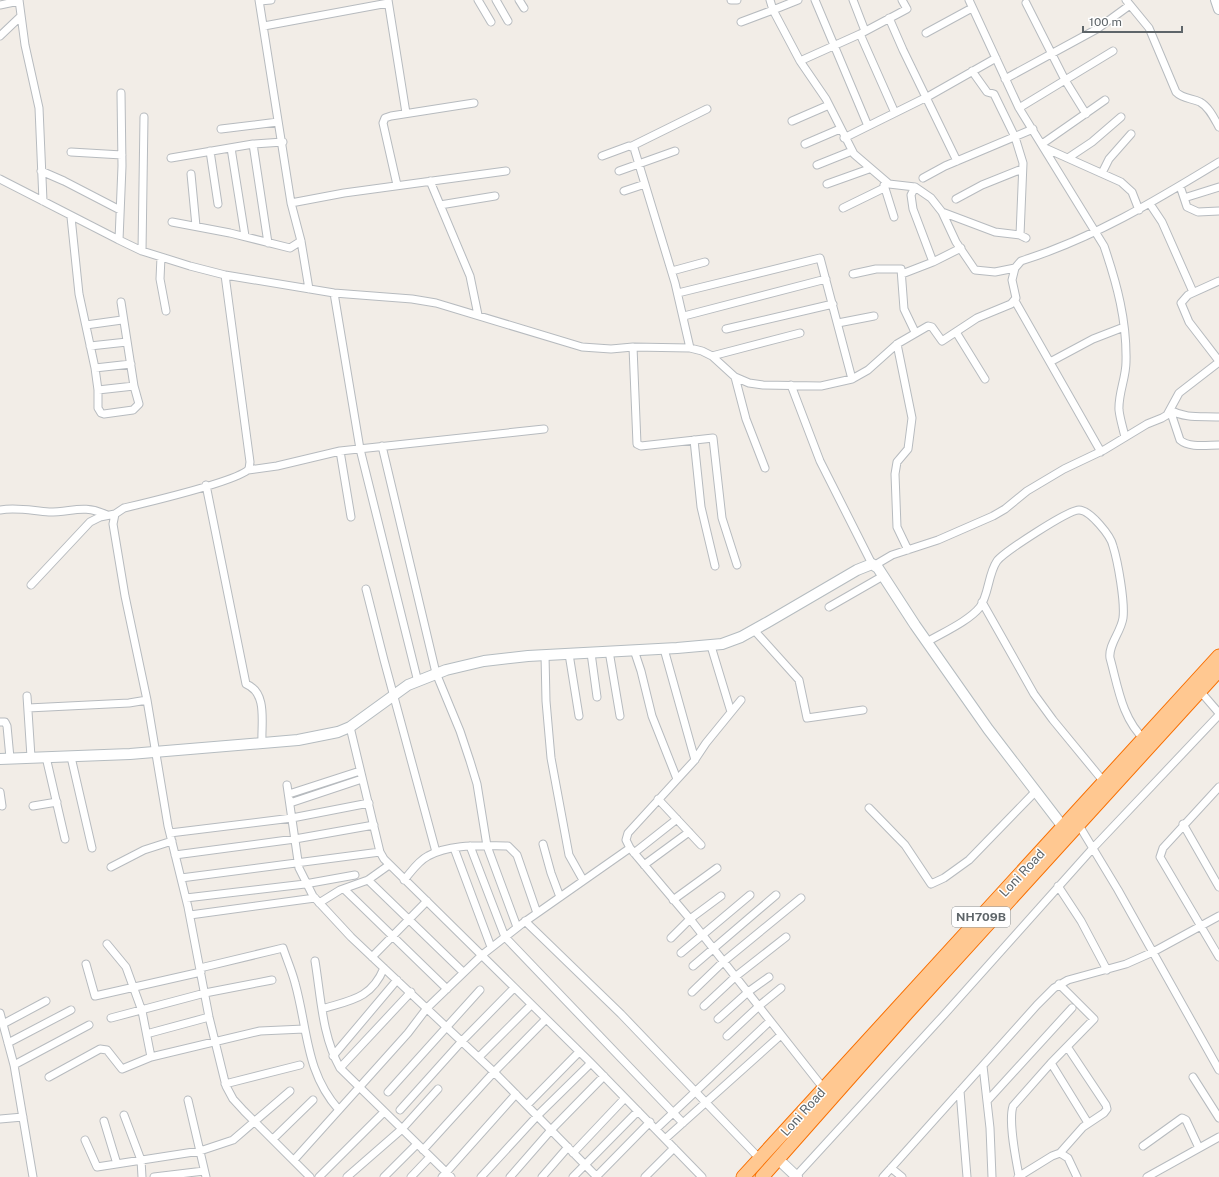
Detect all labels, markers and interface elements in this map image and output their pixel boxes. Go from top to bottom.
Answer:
scale bar [1083,8,1182,34]
text: 100 m [1089,15,1122,29]
street label: Loni Road [996,846,1048,900]
road number: NH709B [952,907,1010,927]
street label: Loni Road [778,1085,828,1139]

